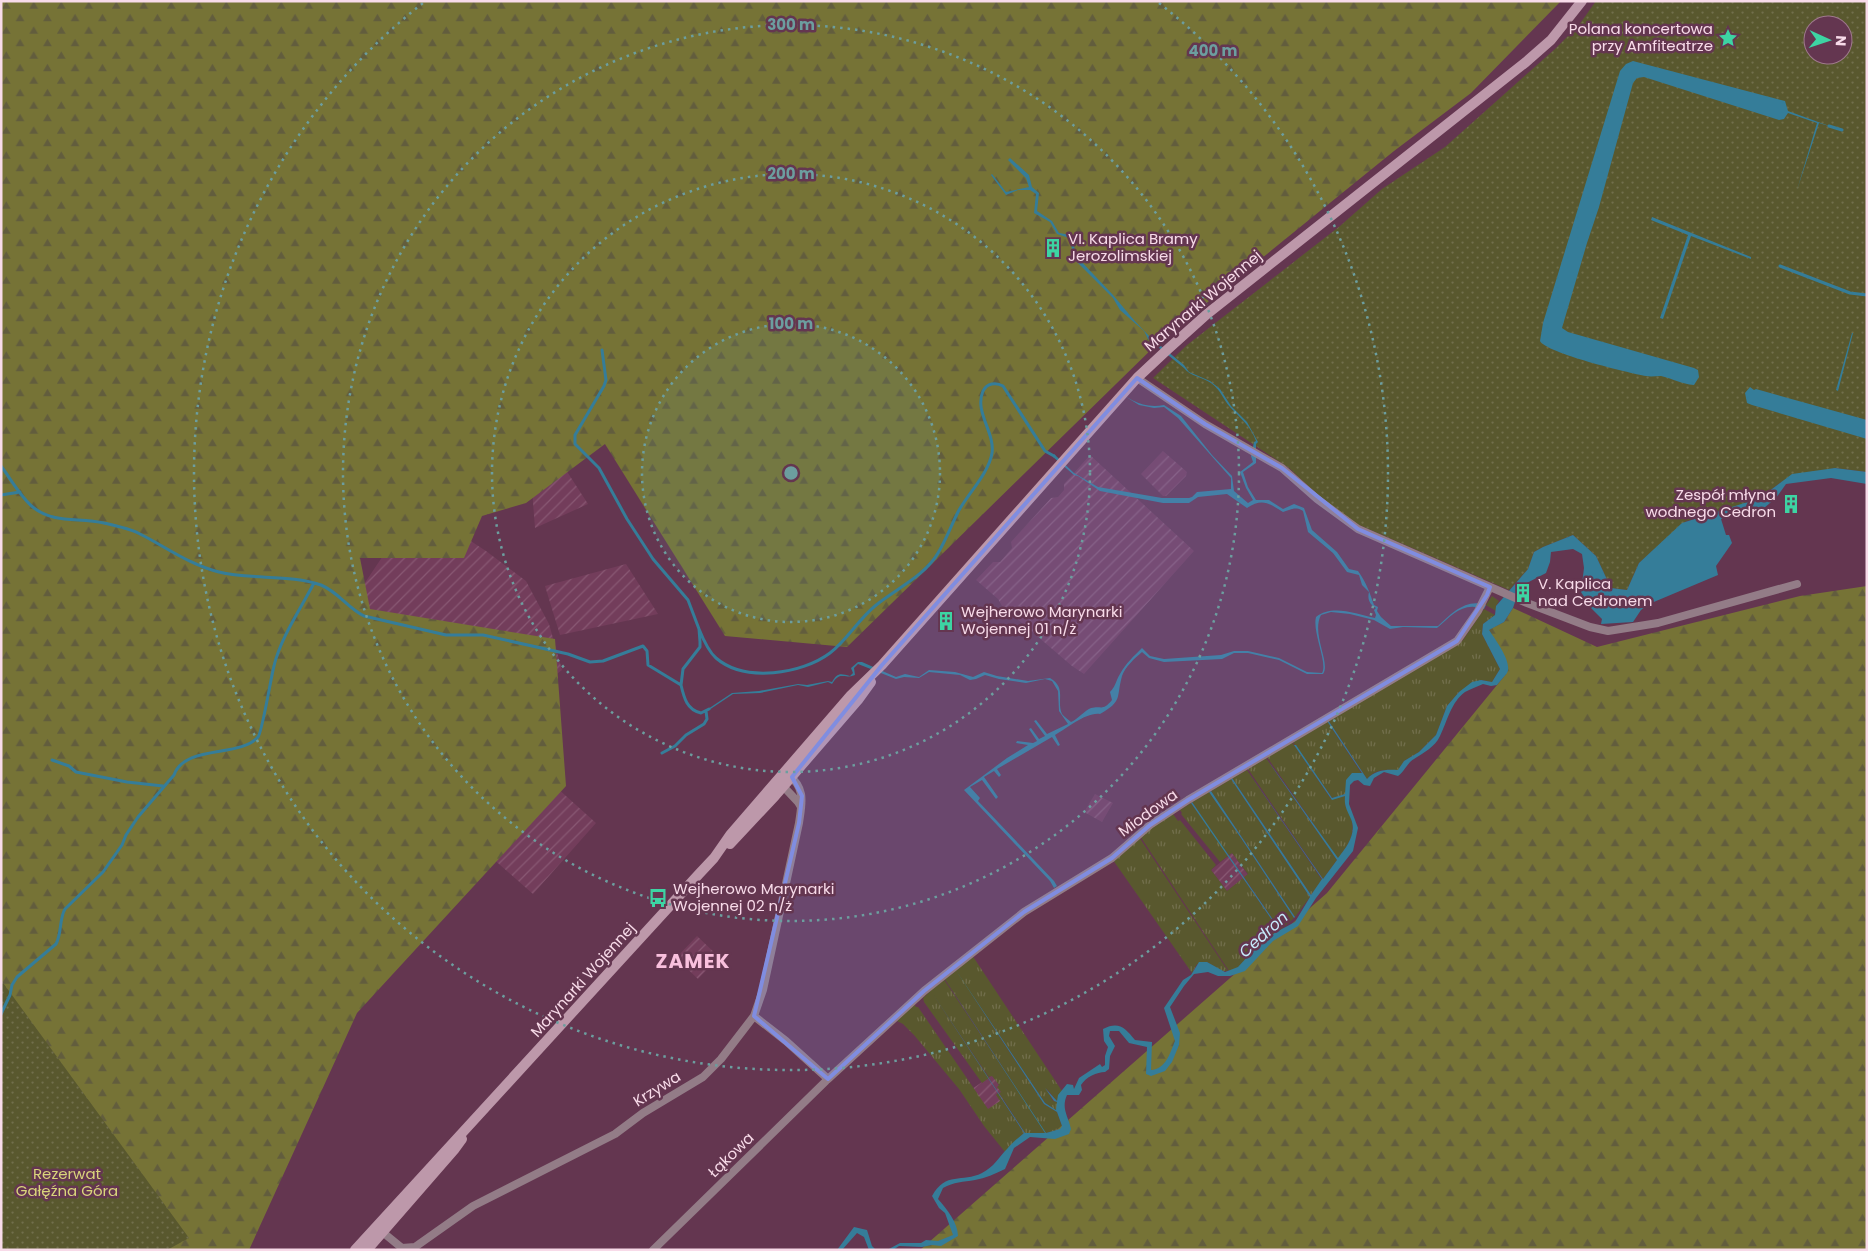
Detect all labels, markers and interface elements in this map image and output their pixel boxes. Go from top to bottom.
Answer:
text: 300 m [767,14,815,35]
north arrow [1803,15,1853,65]
place label: Polana koncertowa przy Amfiteatrze [1569,18,1713,56]
place icon: Polana koncertowa przy Amfiteatrze [1717,27,1739,49]
text: N [1831,35,1851,46]
text: 400 m [1189,40,1238,61]
text: 200 m [767,163,815,184]
place label: VI. Kaplica Bramy Jerozolimskiej [1068,228,1198,266]
building icon: VI. Kaplica Bramy Jerozolimskiej [1042,237,1064,259]
street label: Marynarki Wojennej [1139,245,1266,356]
text: 100 m [769,313,813,334]
centre of rings [782,464,800,482]
place label: Zespół młyna wodnego Cedron [1645,484,1776,522]
building icon: Zespół młyna wodnego Cedron [1780,493,1802,515]
place label: V. Kaplica nad Cedronem [1538,573,1652,611]
building icon: V. Kaplica nad Cedronem [1512,582,1534,604]
place label: Wejherowo Marynarki Wojennej 01 n/ż [961,601,1123,639]
building icon: Wejherowo Marynarki Wojennej 01 n/ż [935,610,957,632]
street label: Miodowa [1114,784,1182,841]
place label: Wejherowo Marynarki Wojennej 02 n/ż [673,878,835,916]
bus stop icon: Wejherowo Marynarki Wojennej 02 n/ż [647,887,669,909]
water label: Cedron [1234,906,1293,963]
street label: Marynarki Wojennej [526,918,640,1041]
district label: ZAMEK [656,947,730,975]
street label: Krzywa [629,1066,684,1111]
street label: Łąkowa [703,1127,758,1182]
park label: Rezerwat Gałęźna Góra [16,1163,118,1201]

